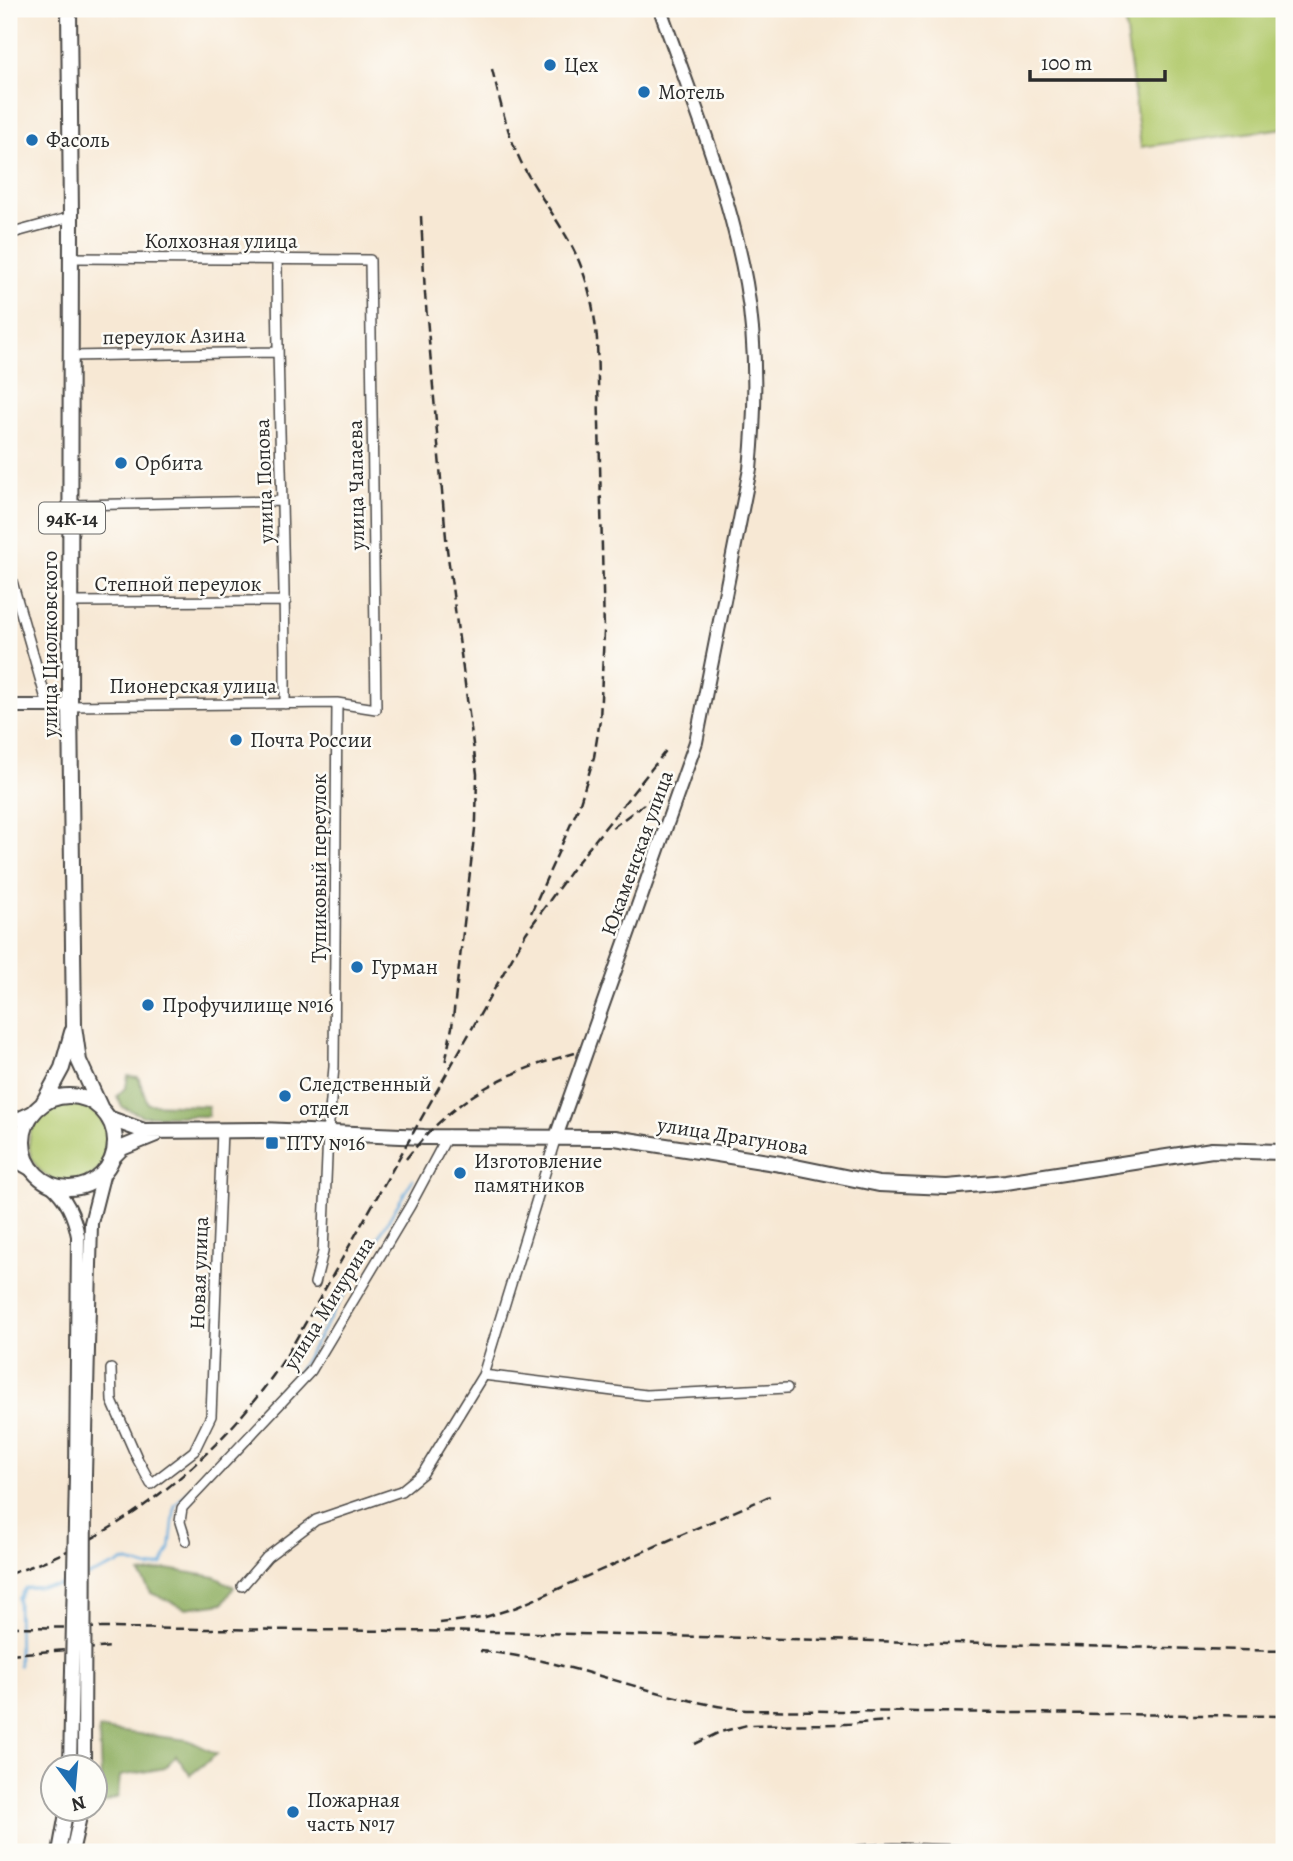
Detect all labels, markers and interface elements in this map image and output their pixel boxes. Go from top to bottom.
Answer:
scale bar [1030,38,1165,82]
text: 100 m [1041,49,1092,77]
place label: Цех [564,51,599,79]
marker: Цех [542,57,558,73]
place label: Мотель [658,78,725,106]
marker: Мотель [636,84,652,100]
place label: Фасоль [46,126,109,154]
marker: Фасоль [24,132,40,148]
street label: Колхозная улица [144,227,298,255]
street label: переулок Азина [102,321,246,351]
street label: улица Попова [248,418,280,545]
street label: улица Чапаева [341,419,371,551]
place label: Орбита [135,449,203,477]
marker: Орбита [113,455,129,471]
road number: 94К-14 [39,503,105,534]
street label: улица Циолковского [36,551,64,738]
street label: Степной переулок [95,570,262,598]
street label: Пионерская улица [109,672,277,700]
place label: Почта России [250,726,372,754]
marker: Почта России [228,732,244,748]
street label: Юкаменская улица [594,766,680,940]
street label: Тупиковый переулок [305,773,333,963]
place label: Гурман [371,953,438,981]
marker: Гурман [349,959,365,975]
place label: Профучилище №16 [162,991,334,1019]
marker: Профучилище №16 [140,997,156,1013]
place label: Следственный отдел [299,1070,431,1122]
marker: Следственный отдел [277,1088,293,1104]
street label: улица Драгунова [654,1110,811,1162]
place label: ПТУ №16 [286,1129,365,1157]
marker: ПТУ №16 [264,1135,280,1151]
place label: Изготовление памятников [474,1147,602,1199]
marker: Изготовление памятников [452,1165,468,1181]
street label: Новая улица [183,1215,215,1330]
street label: улица Мичурина [276,1231,381,1376]
north arrow [38,1752,108,1822]
place label: Пожарная часть №17 [307,1786,400,1838]
text: N [68,1789,89,1818]
marker: Пожарная часть №17 [285,1804,301,1820]

